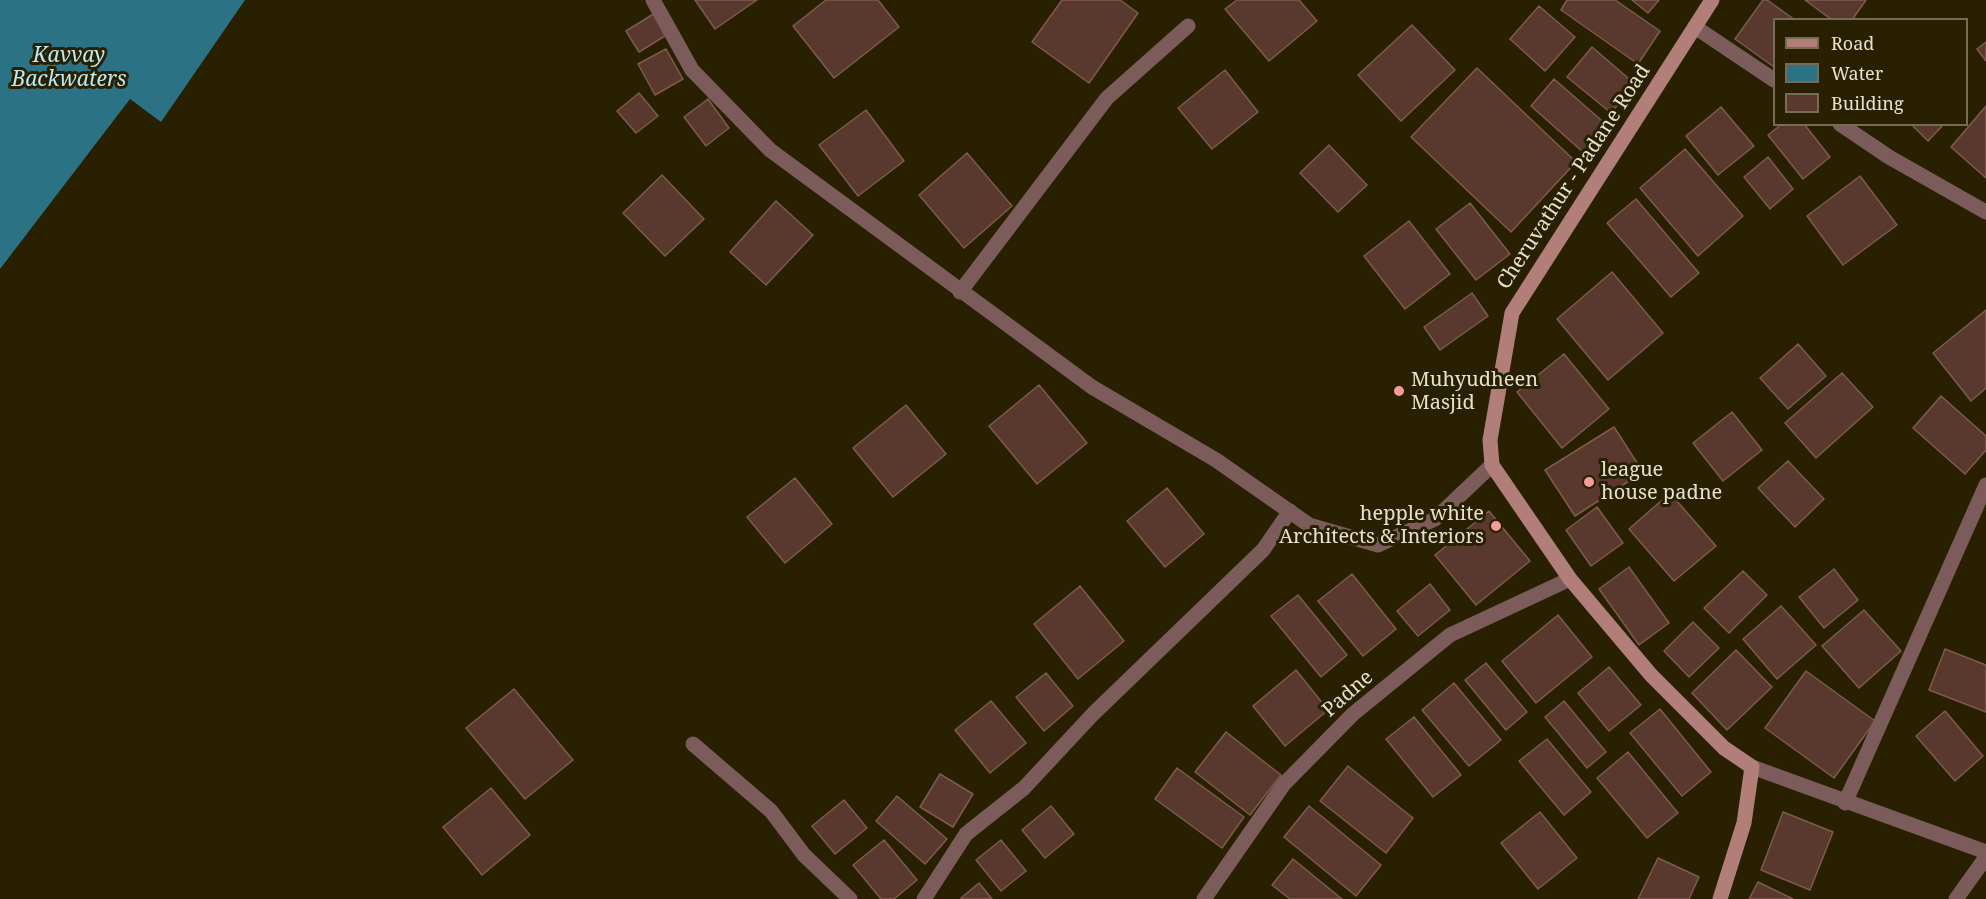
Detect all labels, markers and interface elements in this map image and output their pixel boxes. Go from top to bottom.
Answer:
legend [1773,18,1968,126]
text: Road [1831,31,1874,55]
water label: Kavvay Backwaters [11,43,127,93]
street label: Cheruvathur - Padane Road [1492,60,1656,294]
text: Water [1831,61,1883,85]
text: Building [1831,91,1904,115]
place label: Muhyudheen Masjid [1411,368,1538,415]
marker: Muhyudheen Masjid [1392,384,1406,398]
place label: league house padne [1601,458,1722,505]
marker: league house padne [1582,475,1596,489]
place label: hepple white Architects & Interiors [1279,502,1484,549]
marker: hepple white Architects & Interiors [1489,519,1503,533]
street label: Padne [1318,666,1378,722]

